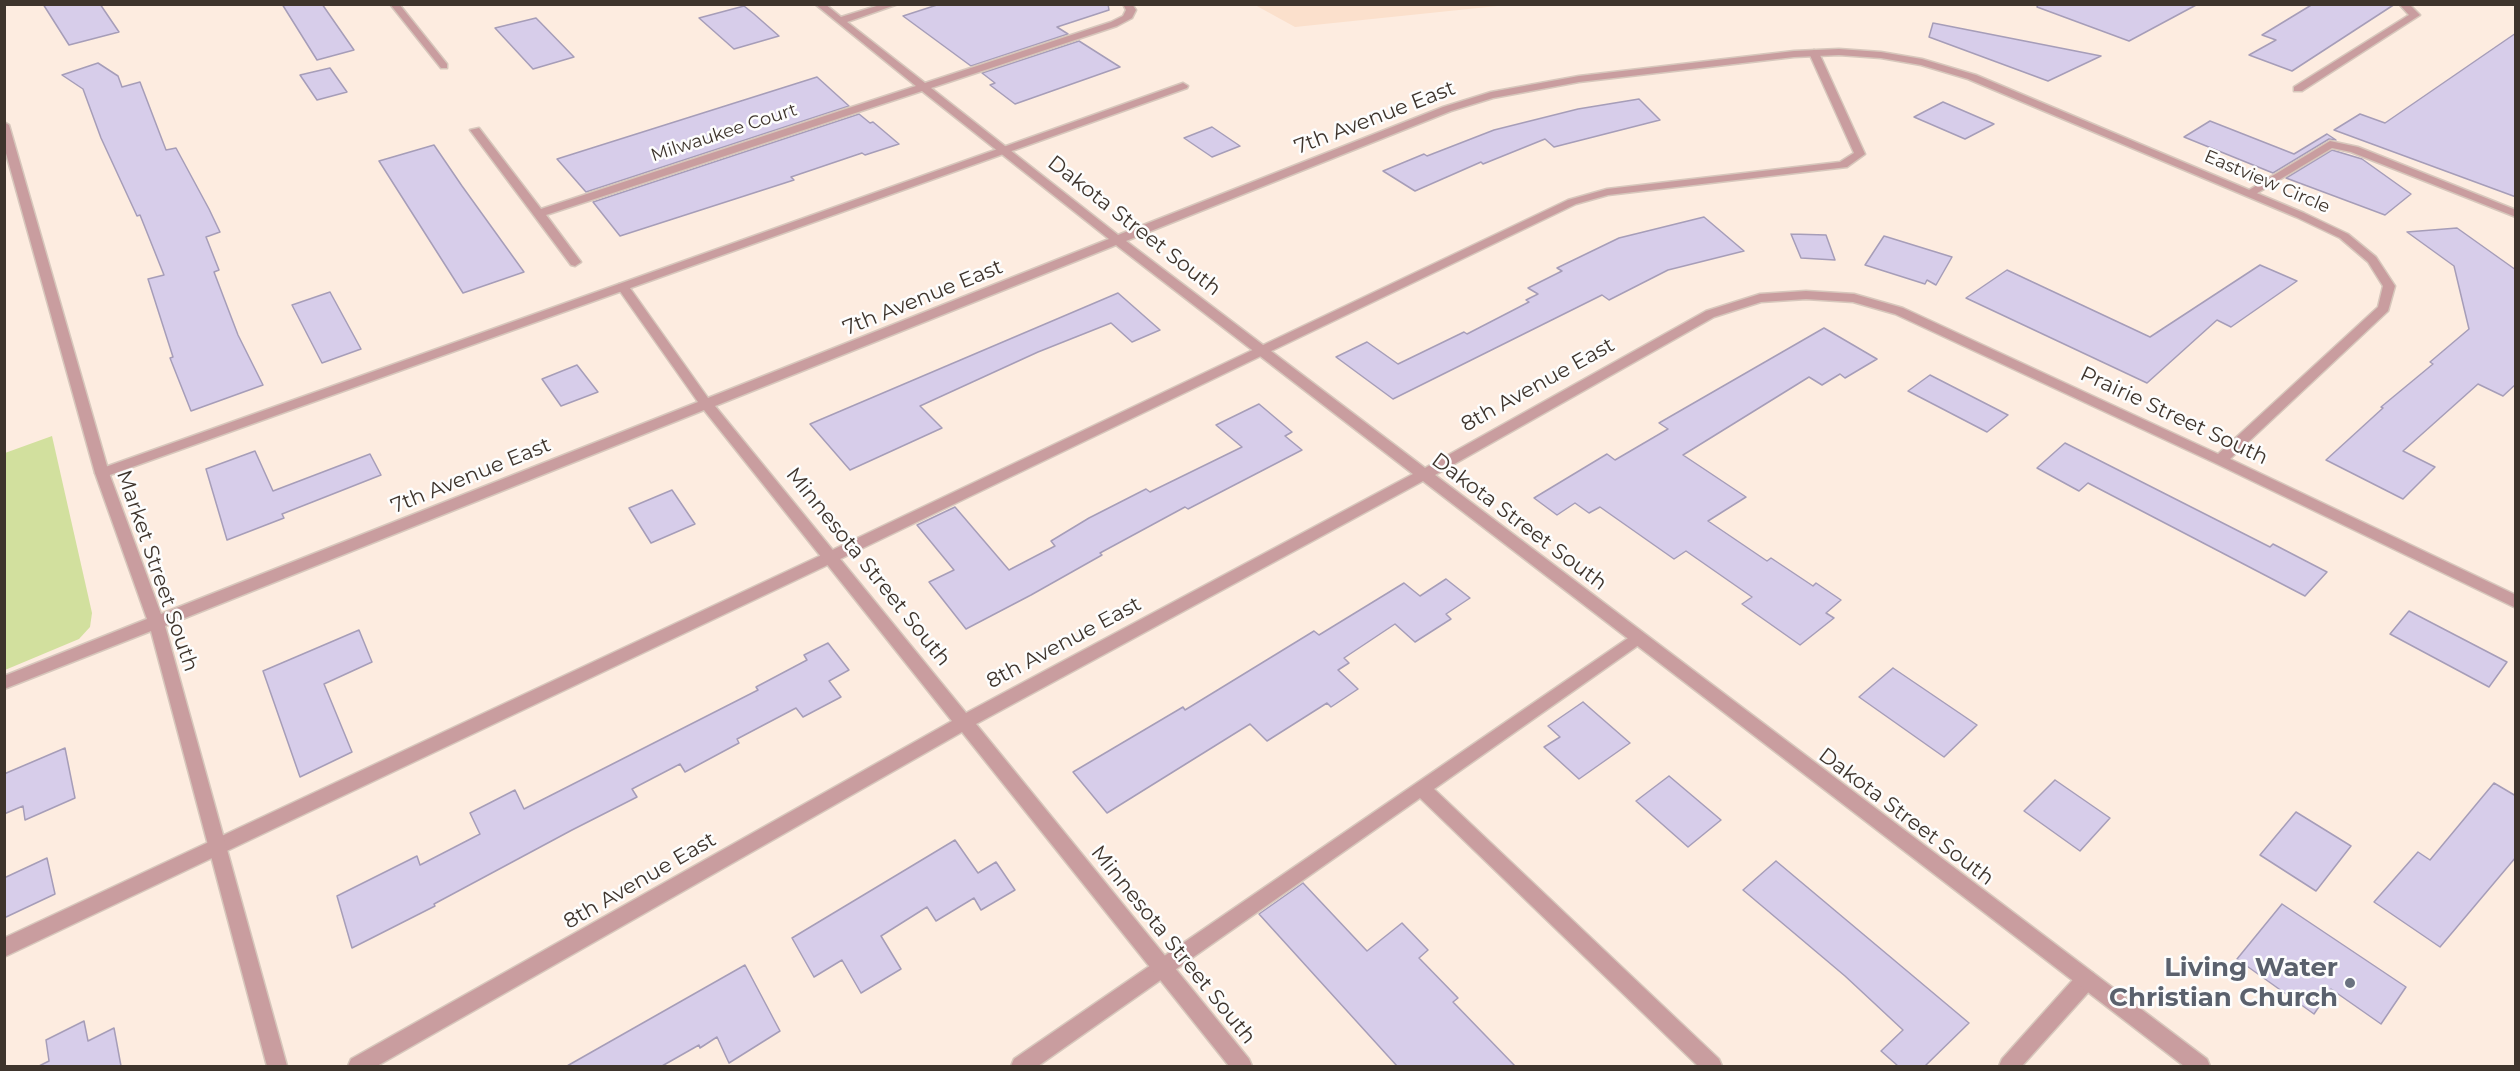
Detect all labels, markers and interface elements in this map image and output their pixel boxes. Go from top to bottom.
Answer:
street label: 7th Avenue East [1291,76,1459,160]
street label: Milwaukee Court [648,99,800,167]
street label: Eastview Circle [2201,146,2333,218]
street label: Dakota Street South [1042,151,1226,301]
street label: 7th Avenue East [839,254,1007,342]
street label: 8th Avenue East [1457,332,1619,438]
street label: Prairie Street South [2076,361,2272,471]
street label: 7th Avenue East [387,432,555,520]
street label: Dakota Street South [1426,448,1612,596]
street label: Minnesota Street South [780,463,956,671]
street label: Market Street South [111,467,203,675]
street label: 8th Avenue East [982,592,1146,694]
street label: Dakota Street South [1813,743,1999,891]
street label: 8th Avenue East [559,827,721,935]
street label: Minnesota Street South [1085,841,1261,1049]
place label: Living Water Christian Church [2109,952,2338,1014]
marker: Living Water Christian Church [2343,976,2357,990]

